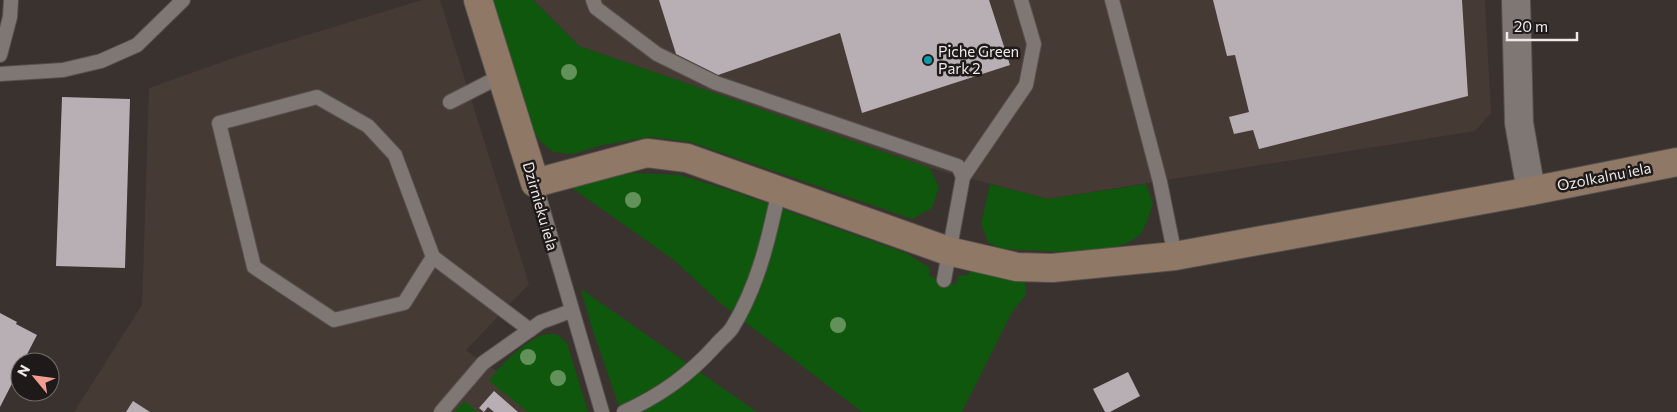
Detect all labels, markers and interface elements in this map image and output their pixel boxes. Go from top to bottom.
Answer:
scale bar [1507,10,1577,42]
text: 20 m [1514,17,1548,35]
place label: Piche Green Park 2 [938,42,1019,77]
marker: Piche Green Park 2 [922,54,934,66]
street label: Ozolkalnu iela [1555,158,1653,194]
street label: Dzirnieku iela [520,160,562,252]
north arrow [10,352,60,402]
text: N [13,362,33,379]

